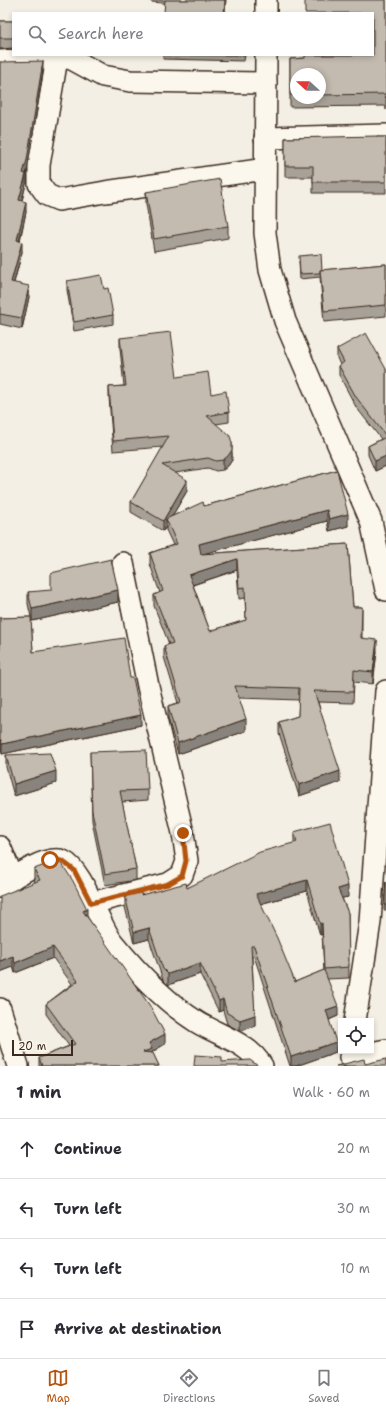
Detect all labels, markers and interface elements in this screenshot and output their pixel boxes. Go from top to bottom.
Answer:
search box [12,12,374,56]
icon: search [26,23,48,45]
text: Search here [58,24,144,44]
north arrow [290,68,326,104]
route end [174,824,192,842]
route start [41,851,59,869]
map controls [338,1018,374,1054]
button: locate [338,1018,374,1054]
scale bar [12,1038,73,1057]
text: 20 m [18,1039,46,1054]
text: 1 min [16,1081,61,1103]
text: Walk · 60 m [293,1084,370,1101]
icon: ahead [16,1138,38,1160]
text: Continue [54,1139,122,1159]
text: 20 m [337,1140,370,1157]
icon: left [16,1198,38,1220]
text: Turn left [54,1199,122,1219]
text: 30 m [336,1200,370,1217]
icon: left [16,1258,38,1280]
text: Turn left [54,1259,122,1279]
text: 10 m [340,1260,370,1277]
icon: arrive [16,1318,38,1340]
text: Arrive at destination [54,1319,222,1339]
tab: Map [46,1367,70,1406]
tab: Directions [163,1367,215,1406]
tab: Saved [308,1367,340,1406]

